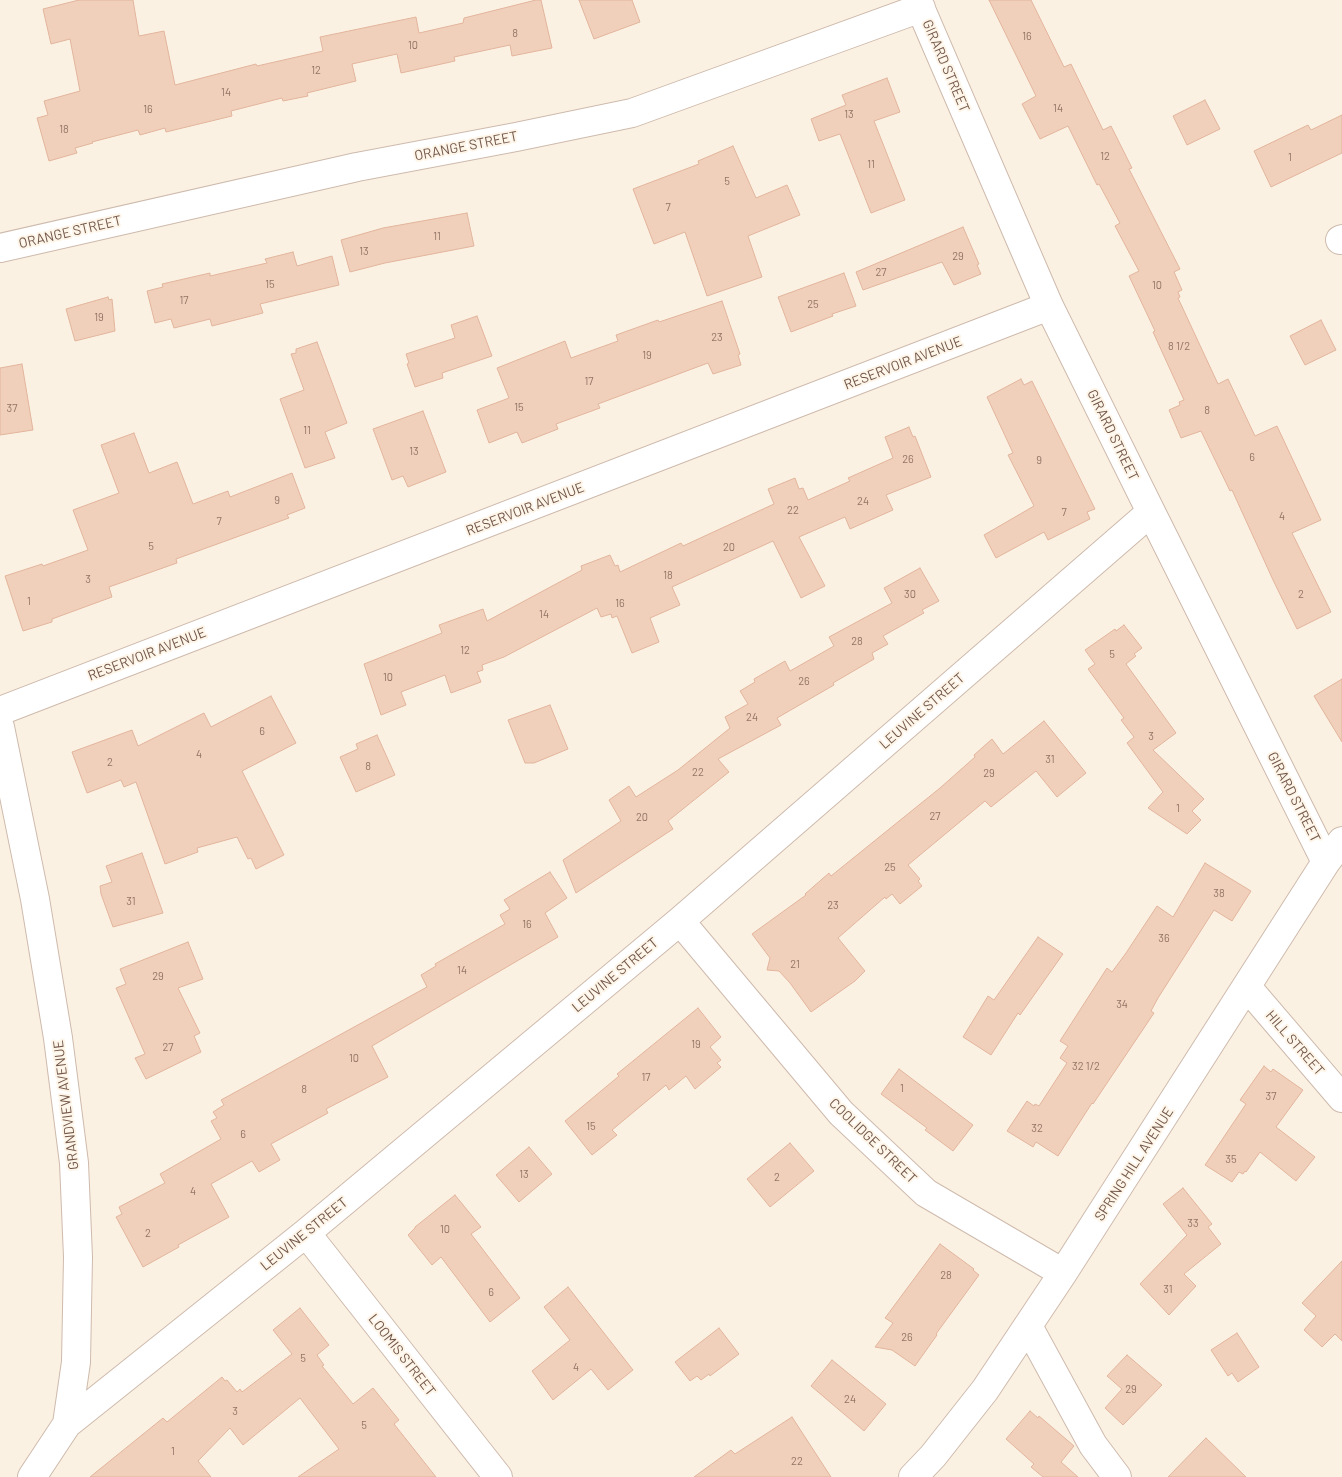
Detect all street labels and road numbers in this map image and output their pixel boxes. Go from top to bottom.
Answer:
street label: GIRARD STREET [919,17,973,115]
street label: ORANGE STREET [413,128,519,164]
street label: ORANGE STREET [17,212,123,252]
street label: RESERVOIR AVENUE [842,333,964,393]
street label: GIRARD STREET [1084,387,1142,483]
street label: RESERVOIR AVENUE [464,479,586,539]
street label: RESERVOIR AVENUE [86,624,208,684]
street label: LEUVINE STREET [876,669,968,753]
street label: GIRARD STREET [1264,749,1324,845]
street label: LEUVINE STREET [569,934,661,1016]
street label: HILL STREET [1262,1007,1328,1079]
street label: GRANDVIEW AVENUE [50,1039,82,1171]
street label: COOLIDGE STREET [826,1095,920,1187]
street label: SPRING HILL AVENUE [1091,1104,1177,1224]
street label: LEUVINE STREET [257,1194,351,1274]
street label: LOOMIS STREET [365,1311,439,1399]

